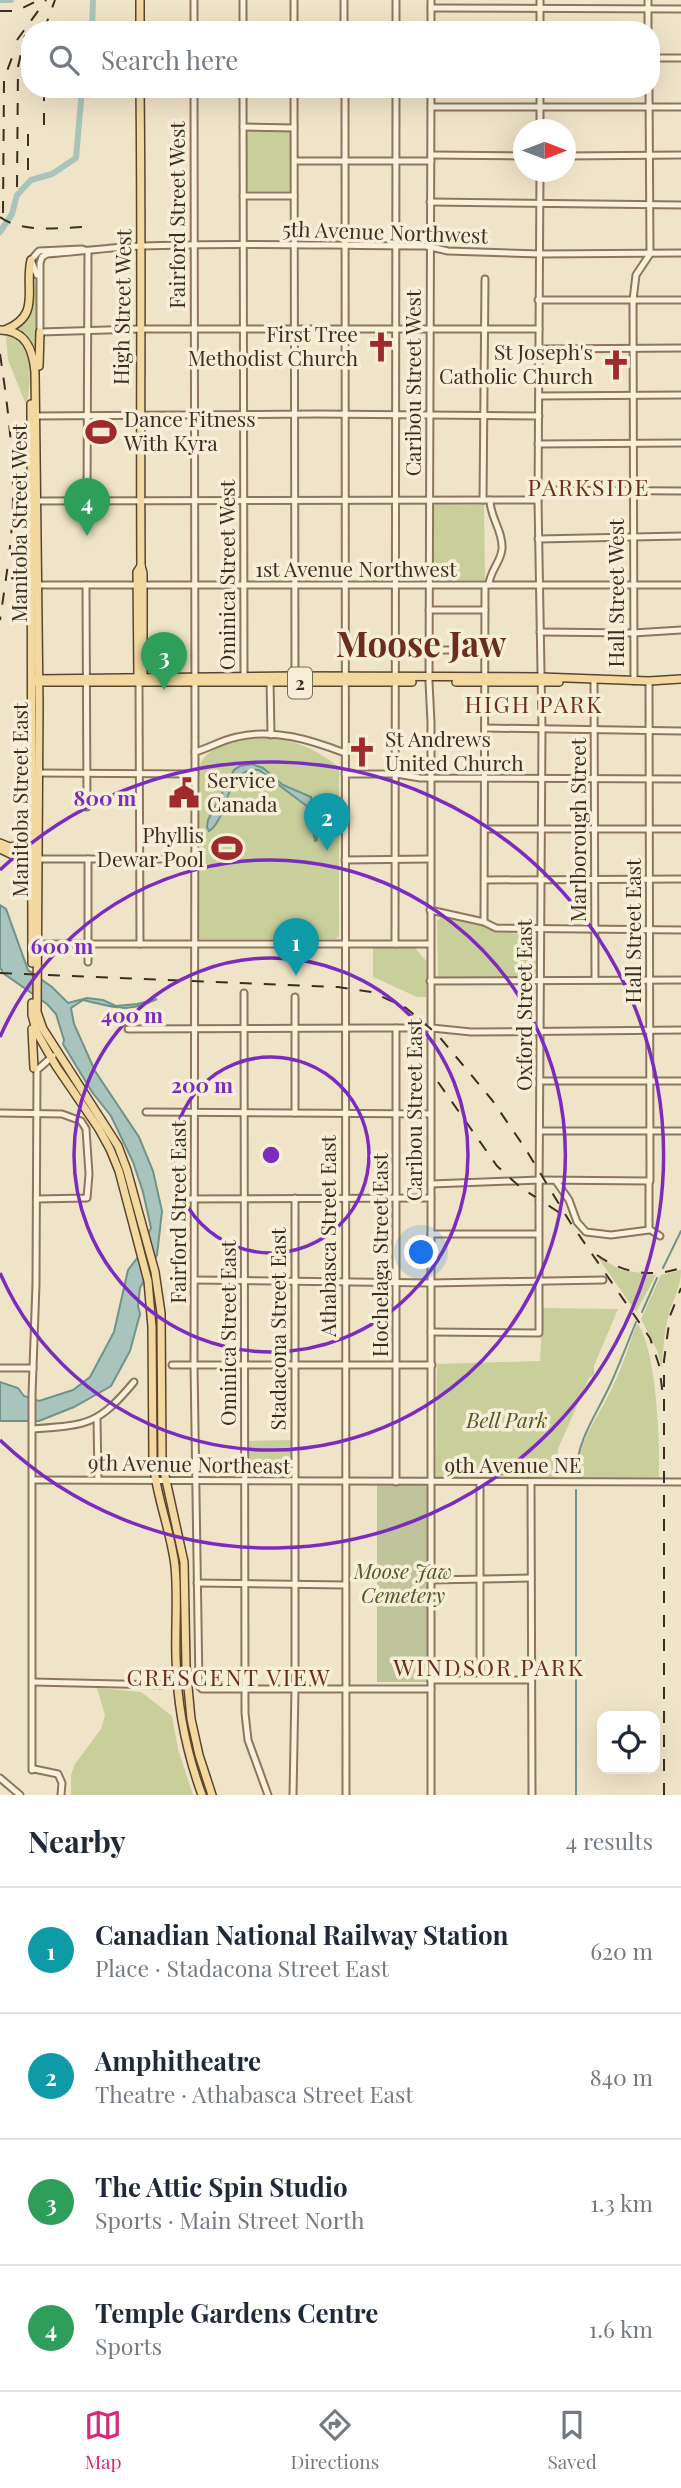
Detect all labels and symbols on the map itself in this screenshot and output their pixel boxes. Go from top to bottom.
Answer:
north arrow [513,119,576,182]
street label: Fairford Street West [162,121,190,309]
street label: 5th Avenue Northwest [282,213,489,249]
street label: High Street West [106,228,136,385]
street label: Caribou Street West [398,289,426,476]
place label: First Tree Methodist Church [188,319,359,371]
church icon: First Tree Methodist Church [364,330,398,364]
place label: St Joseph's Catholic Church [439,337,594,389]
church icon: St Joseph's Catholic Church [599,348,633,382]
place label: Dance Fitness With Kyra [123,404,256,456]
sports icon: Dance Fitness With Kyra [84,415,118,449]
street label: Manitoba Street West [4,423,32,623]
district label: PARKSIDE [527,471,651,502]
pin: 4 [64,478,110,536]
street label: Ominica Street West [212,479,240,670]
street label: Hall Street West [601,518,629,668]
street label: 1st Avenue Northwest [255,554,457,582]
district label: Moose Jaw [336,619,507,666]
pin: 3 [141,632,187,690]
road number: 2 [288,668,312,698]
district label: HIGH PARK [465,688,603,719]
street label: Manitoba Street East [5,702,33,897]
place label: St Andrews United Church [385,724,524,776]
church icon: St Andrews United Church [345,735,379,769]
street label: Marlborough Street [563,737,591,922]
place label: Service Canada [207,765,278,817]
public building icon: Service Canada [167,776,201,810]
text: 800 m [74,783,136,811]
pin: 2 [304,793,350,851]
place label: Phyllis Dewar Pool [97,820,204,872]
sports icon: Phyllis Dewar Pool [210,831,244,865]
street label: Hall Street East [618,858,646,1003]
pin: 1 [273,918,319,976]
street label: Oxford Street East [509,918,537,1091]
text: 600 m [31,931,93,959]
text: 400 m [101,1000,163,1028]
street label: Caribou Street East [399,1018,427,1201]
text: 200 m [171,1070,233,1098]
street label: Fairford Street East [163,1120,191,1304]
street label: Athabasca Street East [313,1134,341,1338]
centre of rings [259,1143,283,1167]
street label: Hochelaga Street East [365,1152,393,1357]
street label: Stadacona Street East [263,1227,291,1430]
your location [404,1235,438,1269]
street label: Ominica Street East [213,1239,241,1426]
park label: Bell Park [465,1405,548,1433]
street label: 9th Avenue Northeast [88,1447,291,1479]
street label: 9th Avenue NE [444,1450,582,1478]
park label: Moose Jaw Cemetery [353,1556,452,1608]
district label: WINDSOR PARK [392,1651,585,1682]
district label: CRESCENT VIEW [126,1661,332,1692]

